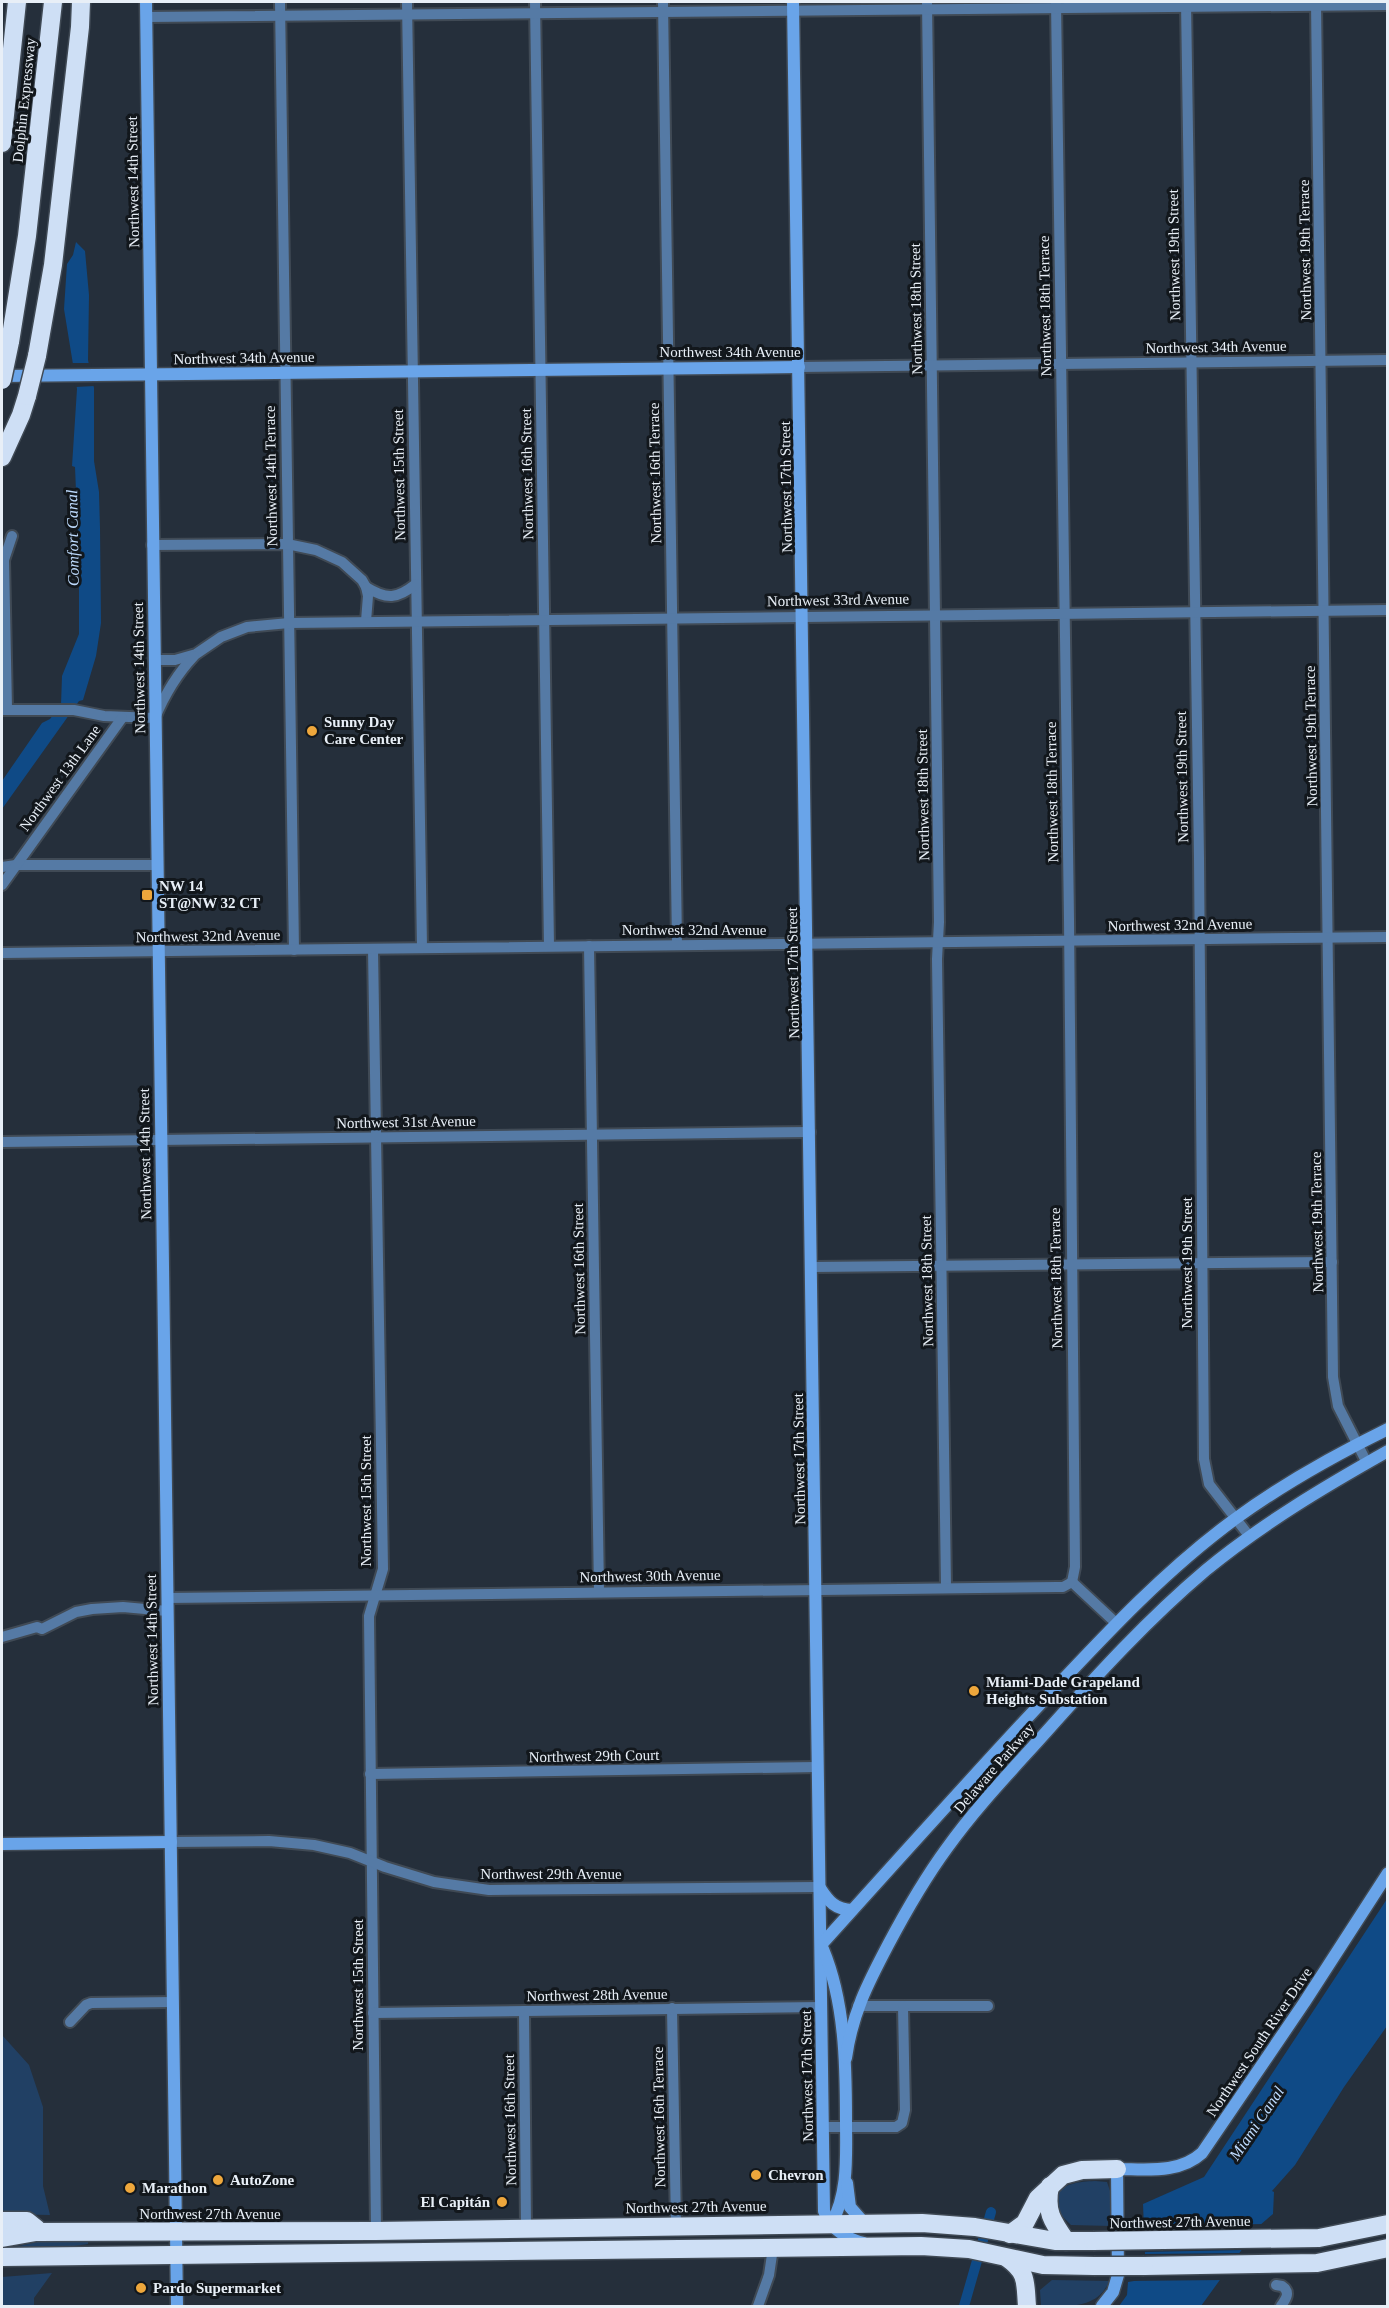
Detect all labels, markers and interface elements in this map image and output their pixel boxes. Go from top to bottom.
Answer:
street label: Dolphin Expressway [9,36,39,163]
street label: Northwest 14th Street [124,115,142,248]
street label: Northwest 19th Terrace [1296,179,1314,321]
street label: Northwest 19th Street [1165,188,1183,321]
street label: Northwest 18th Terrace [1036,235,1054,377]
street label: Northwest 18th Street [907,242,925,375]
street label: Northwest 34th Avenue [1145,338,1287,356]
street label: Northwest 34th Avenue [659,344,801,360]
street label: Northwest 34th Avenue [173,349,315,367]
street label: Northwest 16th Terrace [646,402,664,544]
street label: Northwest 14th Terrace [262,405,280,547]
street label: Northwest 16th Street [518,407,536,540]
street label: Northwest 15th Street [390,408,408,541]
street label: Northwest 17th Street [777,420,795,553]
water label: Comfort Canal [63,489,83,586]
street label: Northwest 33rd Avenue [767,591,910,609]
street label: Northwest 14th Street [130,601,148,734]
street label: Northwest 19th Terrace [1302,665,1320,807]
street label: Northwest 19th Street [1173,710,1191,843]
place label: Sunny Day Care Center [324,714,404,747]
street label: Northwest 18th Terrace [1043,721,1061,863]
street label: Northwest 13th Lane [16,722,104,834]
marker: Sunny Day Care Center [305,724,319,738]
street label: Northwest 18th Street [914,728,932,861]
place label: NW 14 ST@NW 32 CT [159,878,260,911]
marker: NW 14 ST@NW 32 CT [140,888,154,902]
street label: Northwest 17th Street [784,906,802,1039]
street label: Northwest 32nd Avenue [1108,916,1253,934]
street label: Northwest 32nd Avenue [622,922,767,938]
street label: Northwest 32nd Avenue [136,927,281,945]
street label: Northwest 14th Street [136,1087,154,1220]
street label: Northwest 31st Avenue [336,1113,476,1131]
street label: Northwest 19th Terrace [1308,1151,1326,1293]
street label: Northwest 19th Street [1179,1196,1195,1329]
street label: Northwest 16th Street [570,1202,588,1335]
street label: Northwest 18th Terrace [1047,1207,1065,1349]
street label: Northwest 18th Street [918,1214,936,1347]
street label: Northwest 17th Street [790,1392,808,1525]
street label: Northwest 15th Street [358,1434,374,1567]
street label: Northwest 30th Avenue [579,1567,721,1585]
street label: Northwest 14th Street [143,1573,161,1706]
place label: Miami-Dade Grapeland Heights Substation [986,1674,1140,1707]
marker: Miami-Dade Grapeland Heights Substation [967,1684,981,1698]
street label: Delaware Parkway [951,1719,1038,1816]
street label: Northwest 29th Court [528,1747,660,1765]
street label: Northwest 29th Avenue [480,1866,622,1882]
street label: Northwest 15th Street [350,1918,366,2051]
street label: Northwest South River Drive [1203,1964,1315,2120]
street label: Northwest 28th Avenue [526,1986,668,2004]
street label: Northwest 17th Street [798,2009,816,2142]
street label: Northwest 16th Terrace [650,2046,668,2188]
street label: Northwest 16th Street [501,2053,519,2186]
water label: Miami Canal [1225,2083,1288,2164]
place label: Chevron [768,2167,824,2183]
marker: Chevron [749,2168,763,2182]
place label: AutoZone [230,2172,295,2188]
marker: AutoZone [211,2173,225,2187]
place label: Marathon [142,2180,208,2196]
marker: Marathon [123,2181,137,2195]
place label: El Capitán [420,2194,491,2210]
marker: El Capitán [495,2195,509,2209]
street label: Northwest 27th Avenue [625,2198,767,2216]
street label: Northwest 27th Avenue [139,2206,281,2222]
street label: Northwest 27th Avenue [1109,2213,1251,2231]
place label: Pardo Supermarket [153,2280,281,2296]
marker: Pardo Supermarket [134,2281,148,2295]

